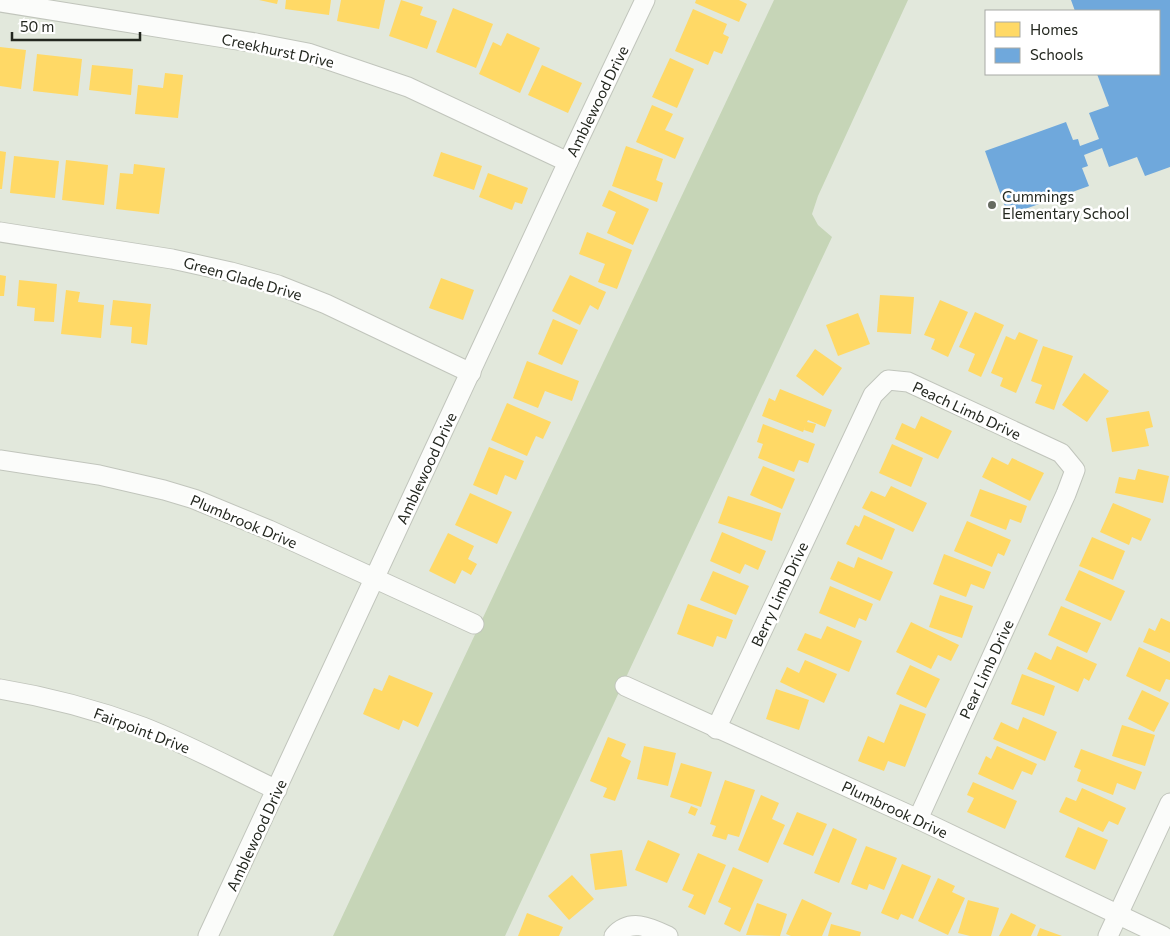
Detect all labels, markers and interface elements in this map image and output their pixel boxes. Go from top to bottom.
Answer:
scale bar [12,10,140,42]
legend [985,10,1160,75]
text: 50 m [20,17,54,35]
text: Homes [1030,20,1078,38]
street label: Creekhurst Drive [220,29,336,71]
street label: Amblewood Drive [562,42,632,159]
text: Schools [1030,45,1084,63]
place label: Cummings Elementary School [1002,187,1129,222]
marker: Cummings Elementary School [986,199,998,211]
street label: Green Glade Drive [182,252,304,304]
street label: Peach Limb Drive [910,377,1024,443]
street label: Amblewood Drive [392,409,460,527]
street label: Plumbrook Drive [188,490,300,552]
street label: Berry Limb Drive [747,539,811,649]
street label: Pear Limb Drive [955,617,1017,721]
street label: Fairpoint Drive [91,703,193,757]
street label: Amblewood Drive [222,776,290,894]
street label: Plumbrook Drive [839,777,951,841]

